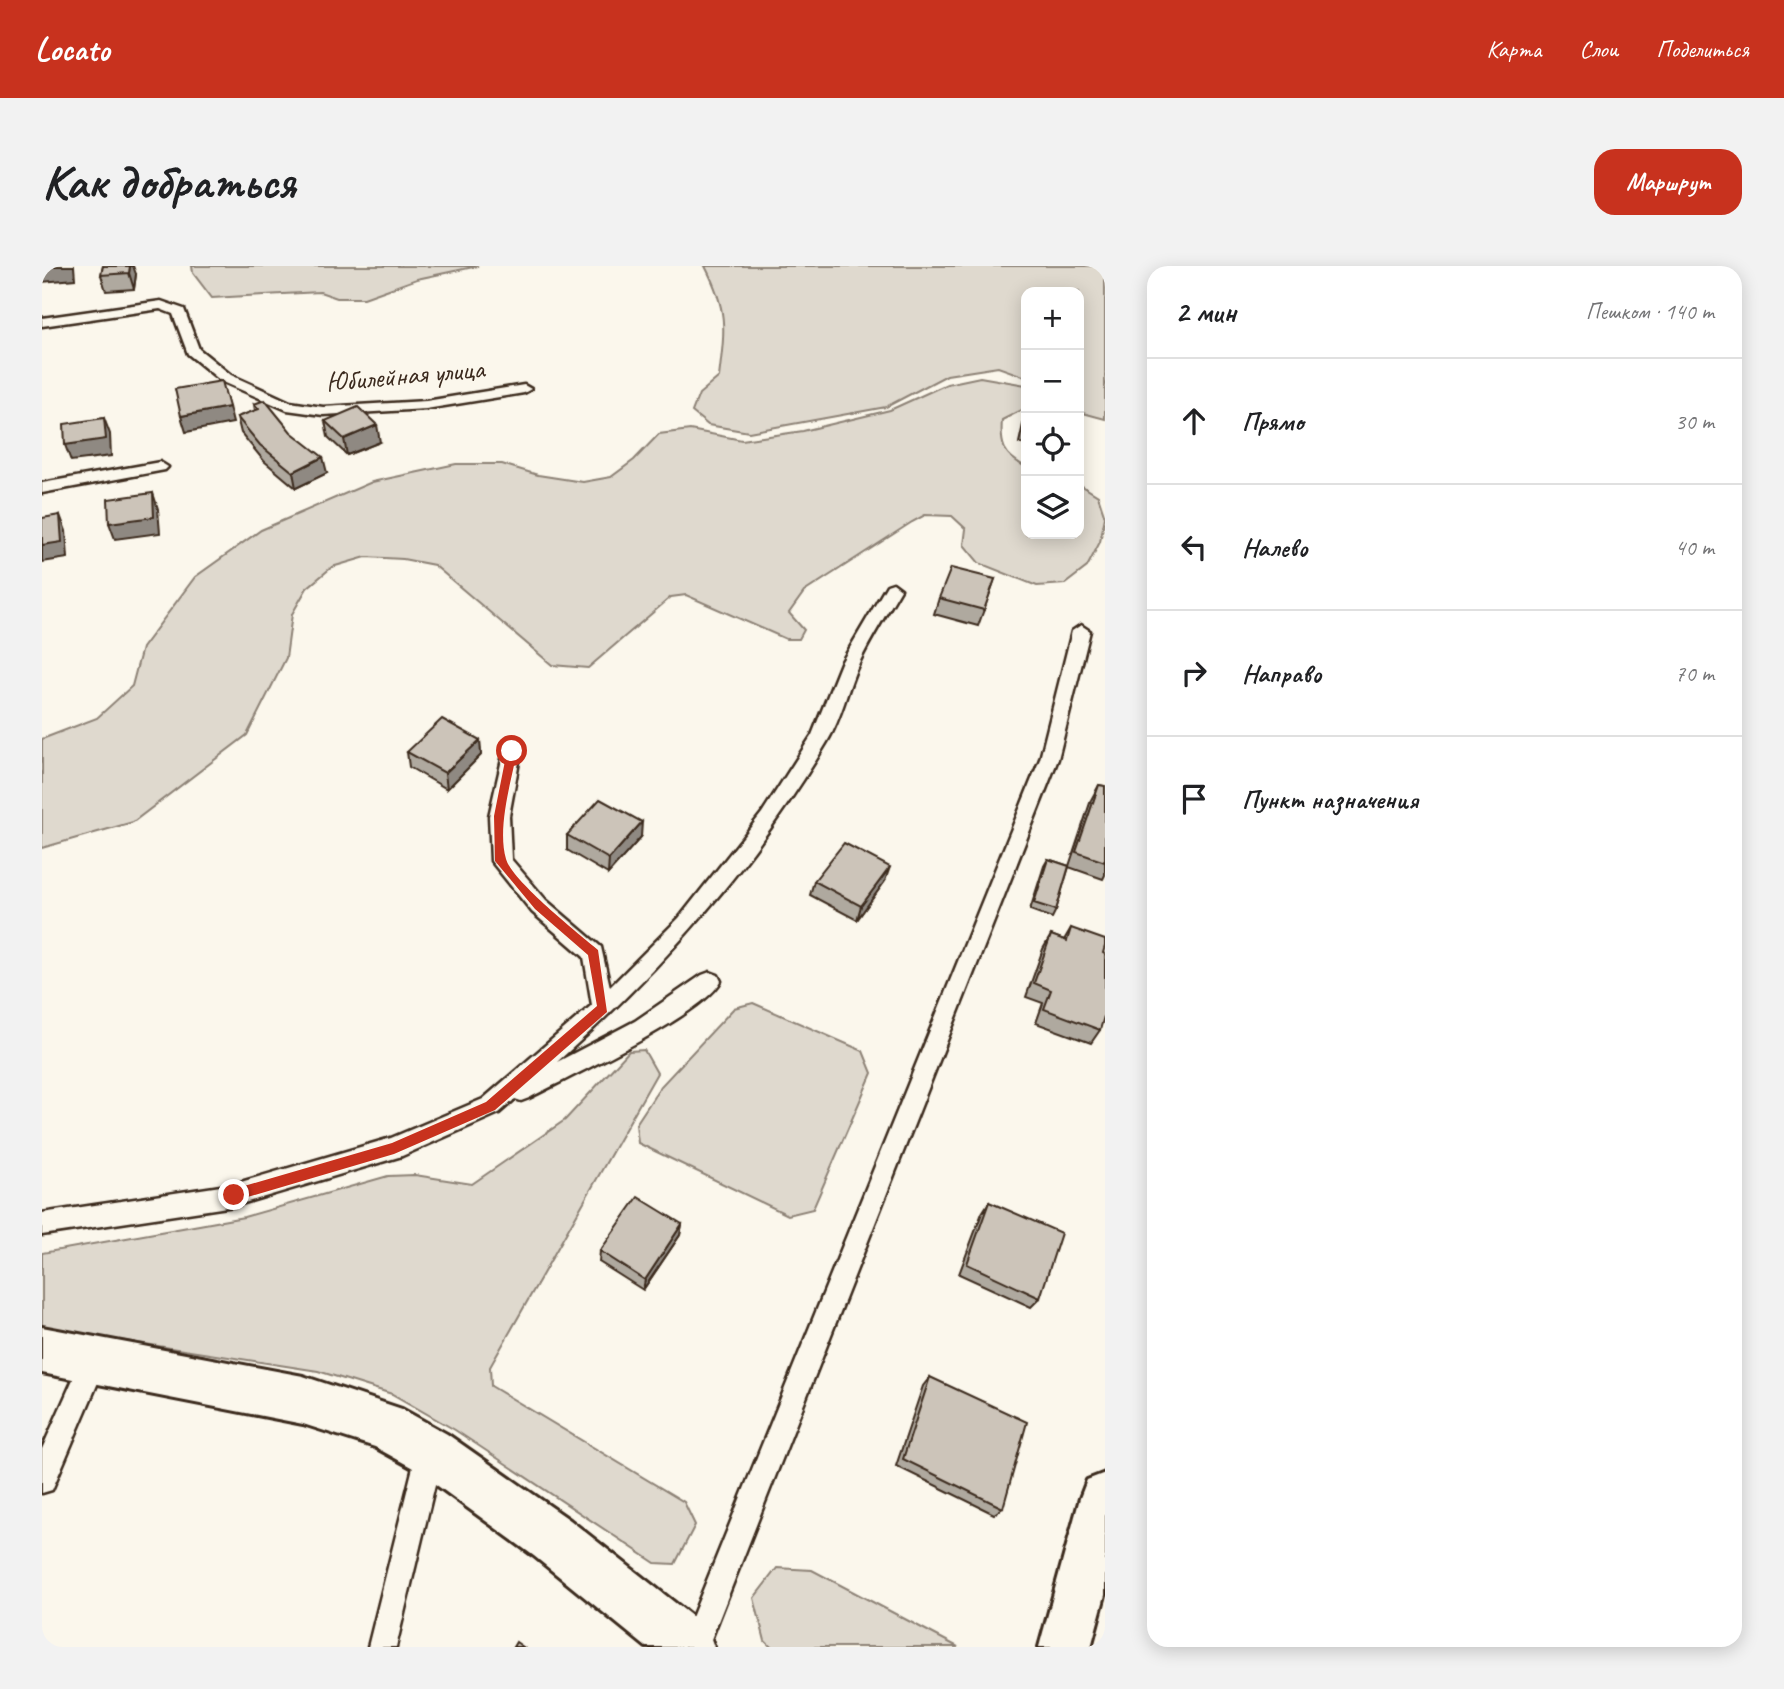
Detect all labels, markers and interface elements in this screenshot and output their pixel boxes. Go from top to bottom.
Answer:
text: Locato [35,28,109,70]
text: Карта [1487,34,1541,64]
text: Слои [1579,34,1618,64]
text: Поделиться [1656,34,1749,64]
button: Маршрут [1594,149,1742,215]
text: Как добраться [42,151,295,213]
map controls [1021,287,1084,539]
button: + [1021,287,1084,350]
text: 2 мин [1175,293,1236,331]
text: Пешком · 140 m [1586,297,1714,326]
street label: Юбилейная улица [324,350,487,399]
button: − [1021,350,1084,413]
icon: ahead [1175,402,1213,440]
text: Прямо [1242,405,1304,438]
text: 30 m [1675,407,1714,436]
button: locate [1021,413,1084,476]
button: layers [1021,476,1084,539]
icon: left [1175,528,1213,566]
text: Налево [1242,531,1308,564]
text: 40 m [1675,533,1714,562]
icon: right [1175,654,1213,692]
text: Направо [1242,657,1321,690]
text: 70 m [1675,659,1714,688]
route start [496,735,527,766]
icon: arrive [1175,780,1213,818]
text: Пункт назначения [1242,783,1418,816]
route end [218,1179,249,1210]

